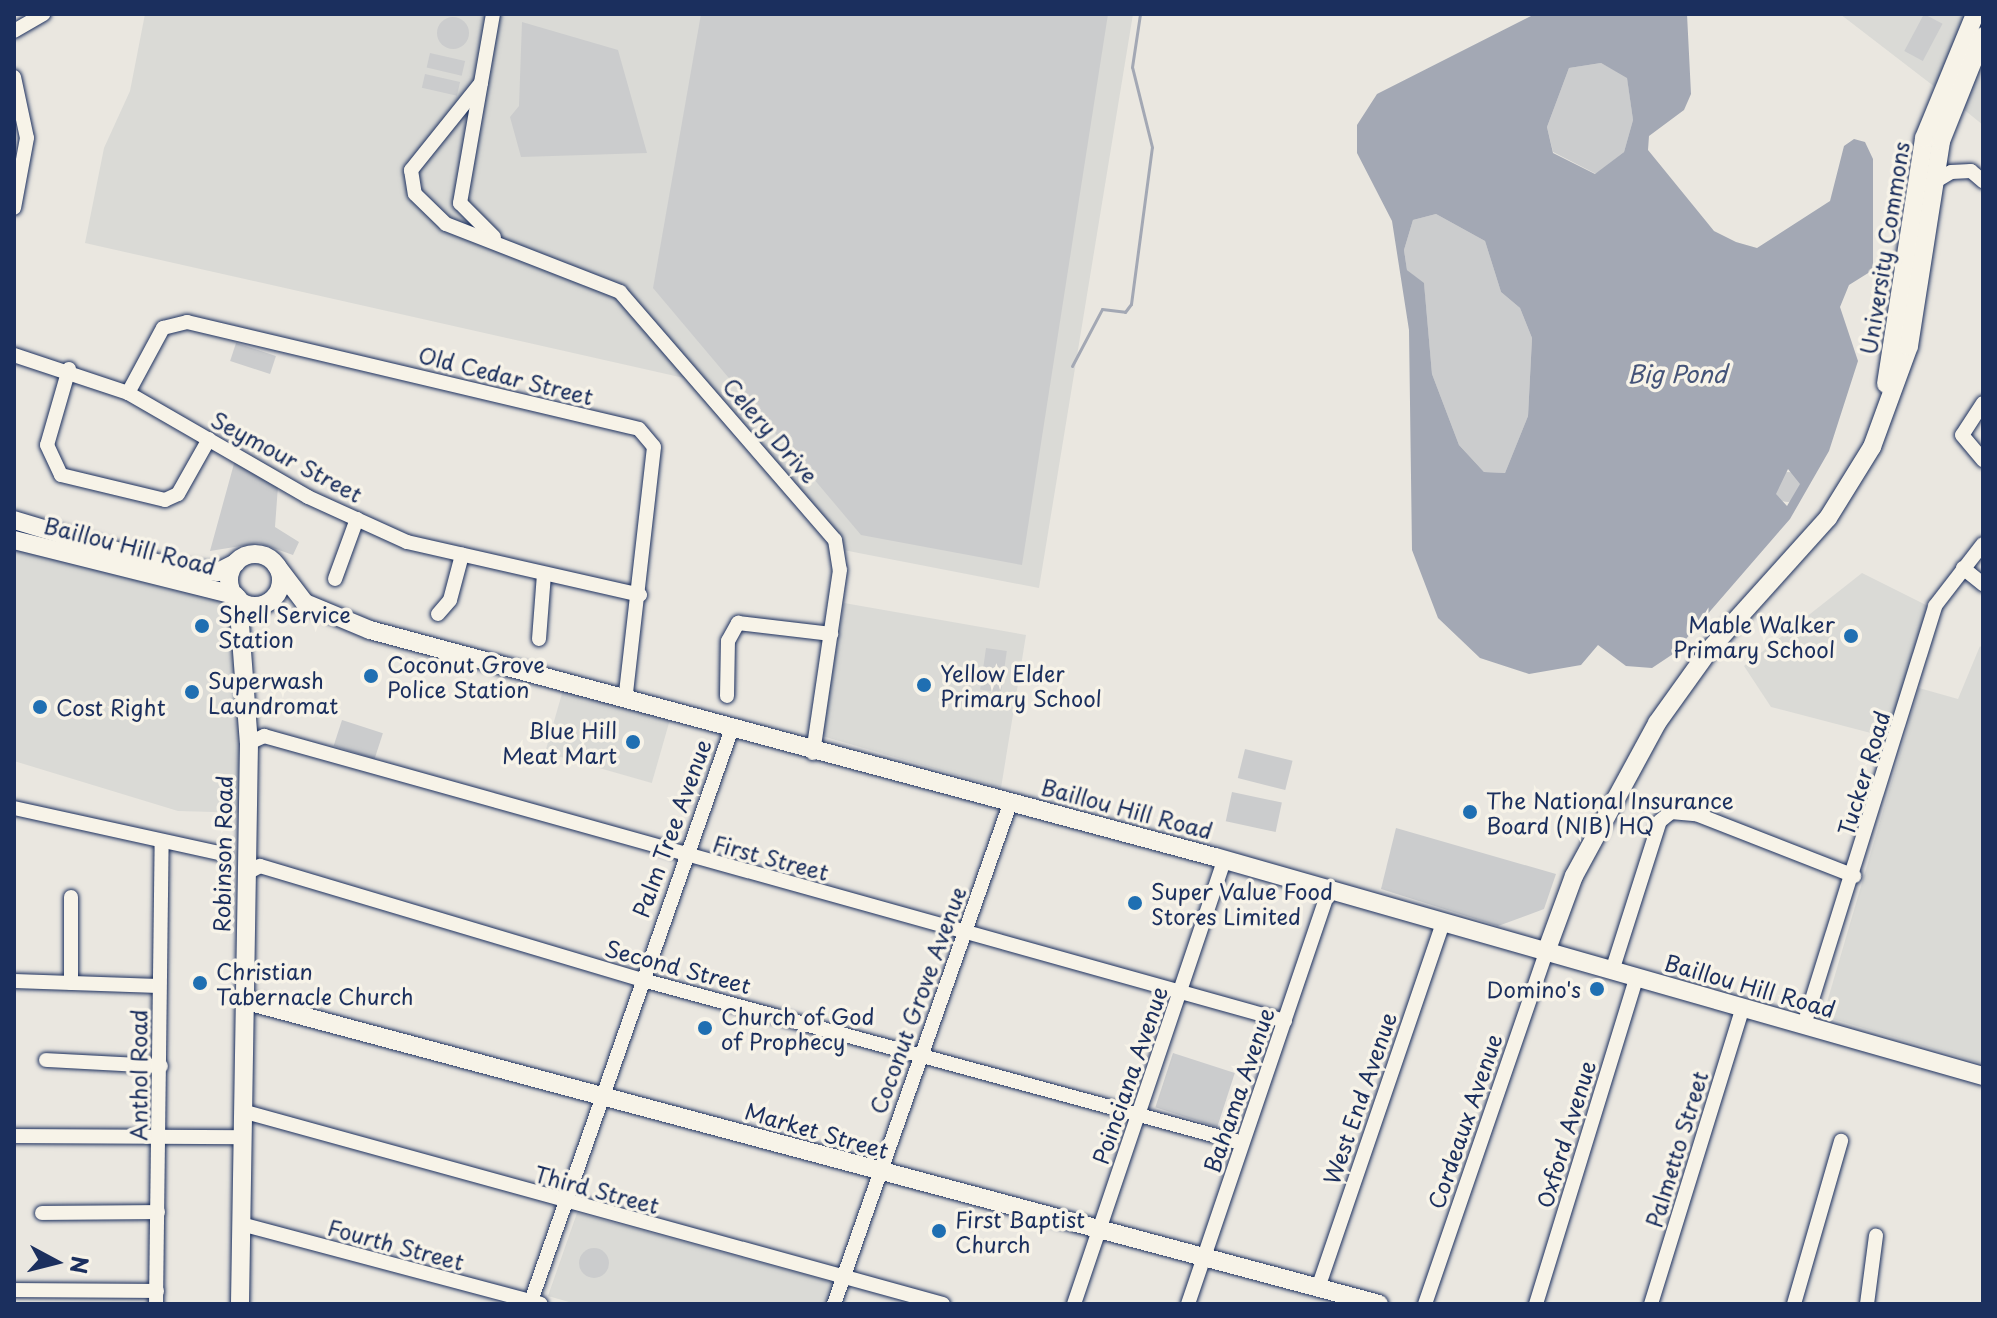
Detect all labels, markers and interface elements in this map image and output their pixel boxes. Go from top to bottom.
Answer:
street label: University Commons [1854,139,1914,357]
street label: Old Cedar Street [415,340,597,410]
water label: Big Pond [1627,360,1727,388]
street label: Celery Drive [718,372,824,488]
street label: Seymour Street [207,405,367,507]
street label: Baillou Hill Road [42,511,218,579]
place label: Shell Service Station [218,600,351,652]
place label: Mable Walker Primary School [1673,610,1835,662]
marker: Shell Service Station [193,617,211,635]
marker: Mable Walker Primary School [1842,627,1860,645]
place label: Coconut Grove Police Station [387,650,544,702]
place label: Yellow Elder Primary School [940,659,1102,710]
place label: Superwash Laundromat [208,666,338,718]
marker: Coconut Grove Police Station [362,667,380,685]
marker: Yellow Elder Primary School [915,676,933,694]
marker: Superwash Laundromat [183,683,201,701]
place label: Cost Right [56,694,166,720]
marker: Cost Right [31,698,49,716]
street label: Tucker Road [1831,707,1895,839]
place label: Blue Hill Meat Mart [502,716,617,768]
marker: Blue Hill Meat Mart [624,733,642,751]
street label: Palm Tree Avenue [626,735,716,921]
street label: Baillou Hill Road [1039,773,1215,843]
street label: Robinson Road [207,776,237,932]
place label: The National Insurance Board (NIB) HQ [1486,786,1733,838]
marker: The National Insurance Board (NIB) HQ [1461,803,1479,821]
street label: First Street [710,829,832,885]
place label: Super Value Food Stores Limited [1151,877,1333,928]
street label: Coconut Grove Avenue [864,883,970,1117]
marker: Super Value Food Stores Limited [1126,894,1144,912]
street label: Second Street [603,934,753,998]
street label: Baillou Hill Road [1662,948,1838,1022]
place label: Christian Tabernacle Church [216,957,417,1008]
marker: Christian Tabernacle Church [191,974,209,992]
place label: Domino's [1487,976,1581,1002]
marker: Domino's [1588,980,1606,998]
street label: Poinciana Avenue [1086,983,1172,1167]
place label: Church of God of Prophecy [721,1002,875,1054]
street label: Bahama Avenue [1197,1004,1279,1176]
street label: West End Avenue [1317,1008,1401,1188]
street label: Anthol Road [125,1009,151,1141]
marker: Church of God of Prophecy [696,1019,714,1037]
street label: Cordeaux Avenue [1422,1030,1506,1212]
street label: Oxford Avenue [1530,1056,1600,1212]
street label: Palmetto Street [1639,1067,1713,1231]
street label: Market Street [741,1097,893,1163]
street label: Third Street [531,1160,663,1218]
place label: First Baptist Church [955,1205,1087,1256]
street label: Fourth Street [324,1213,468,1275]
north arrow [16,1222,96,1302]
marker: First Baptist Church [930,1222,948,1240]
text: N [63,1254,98,1276]

